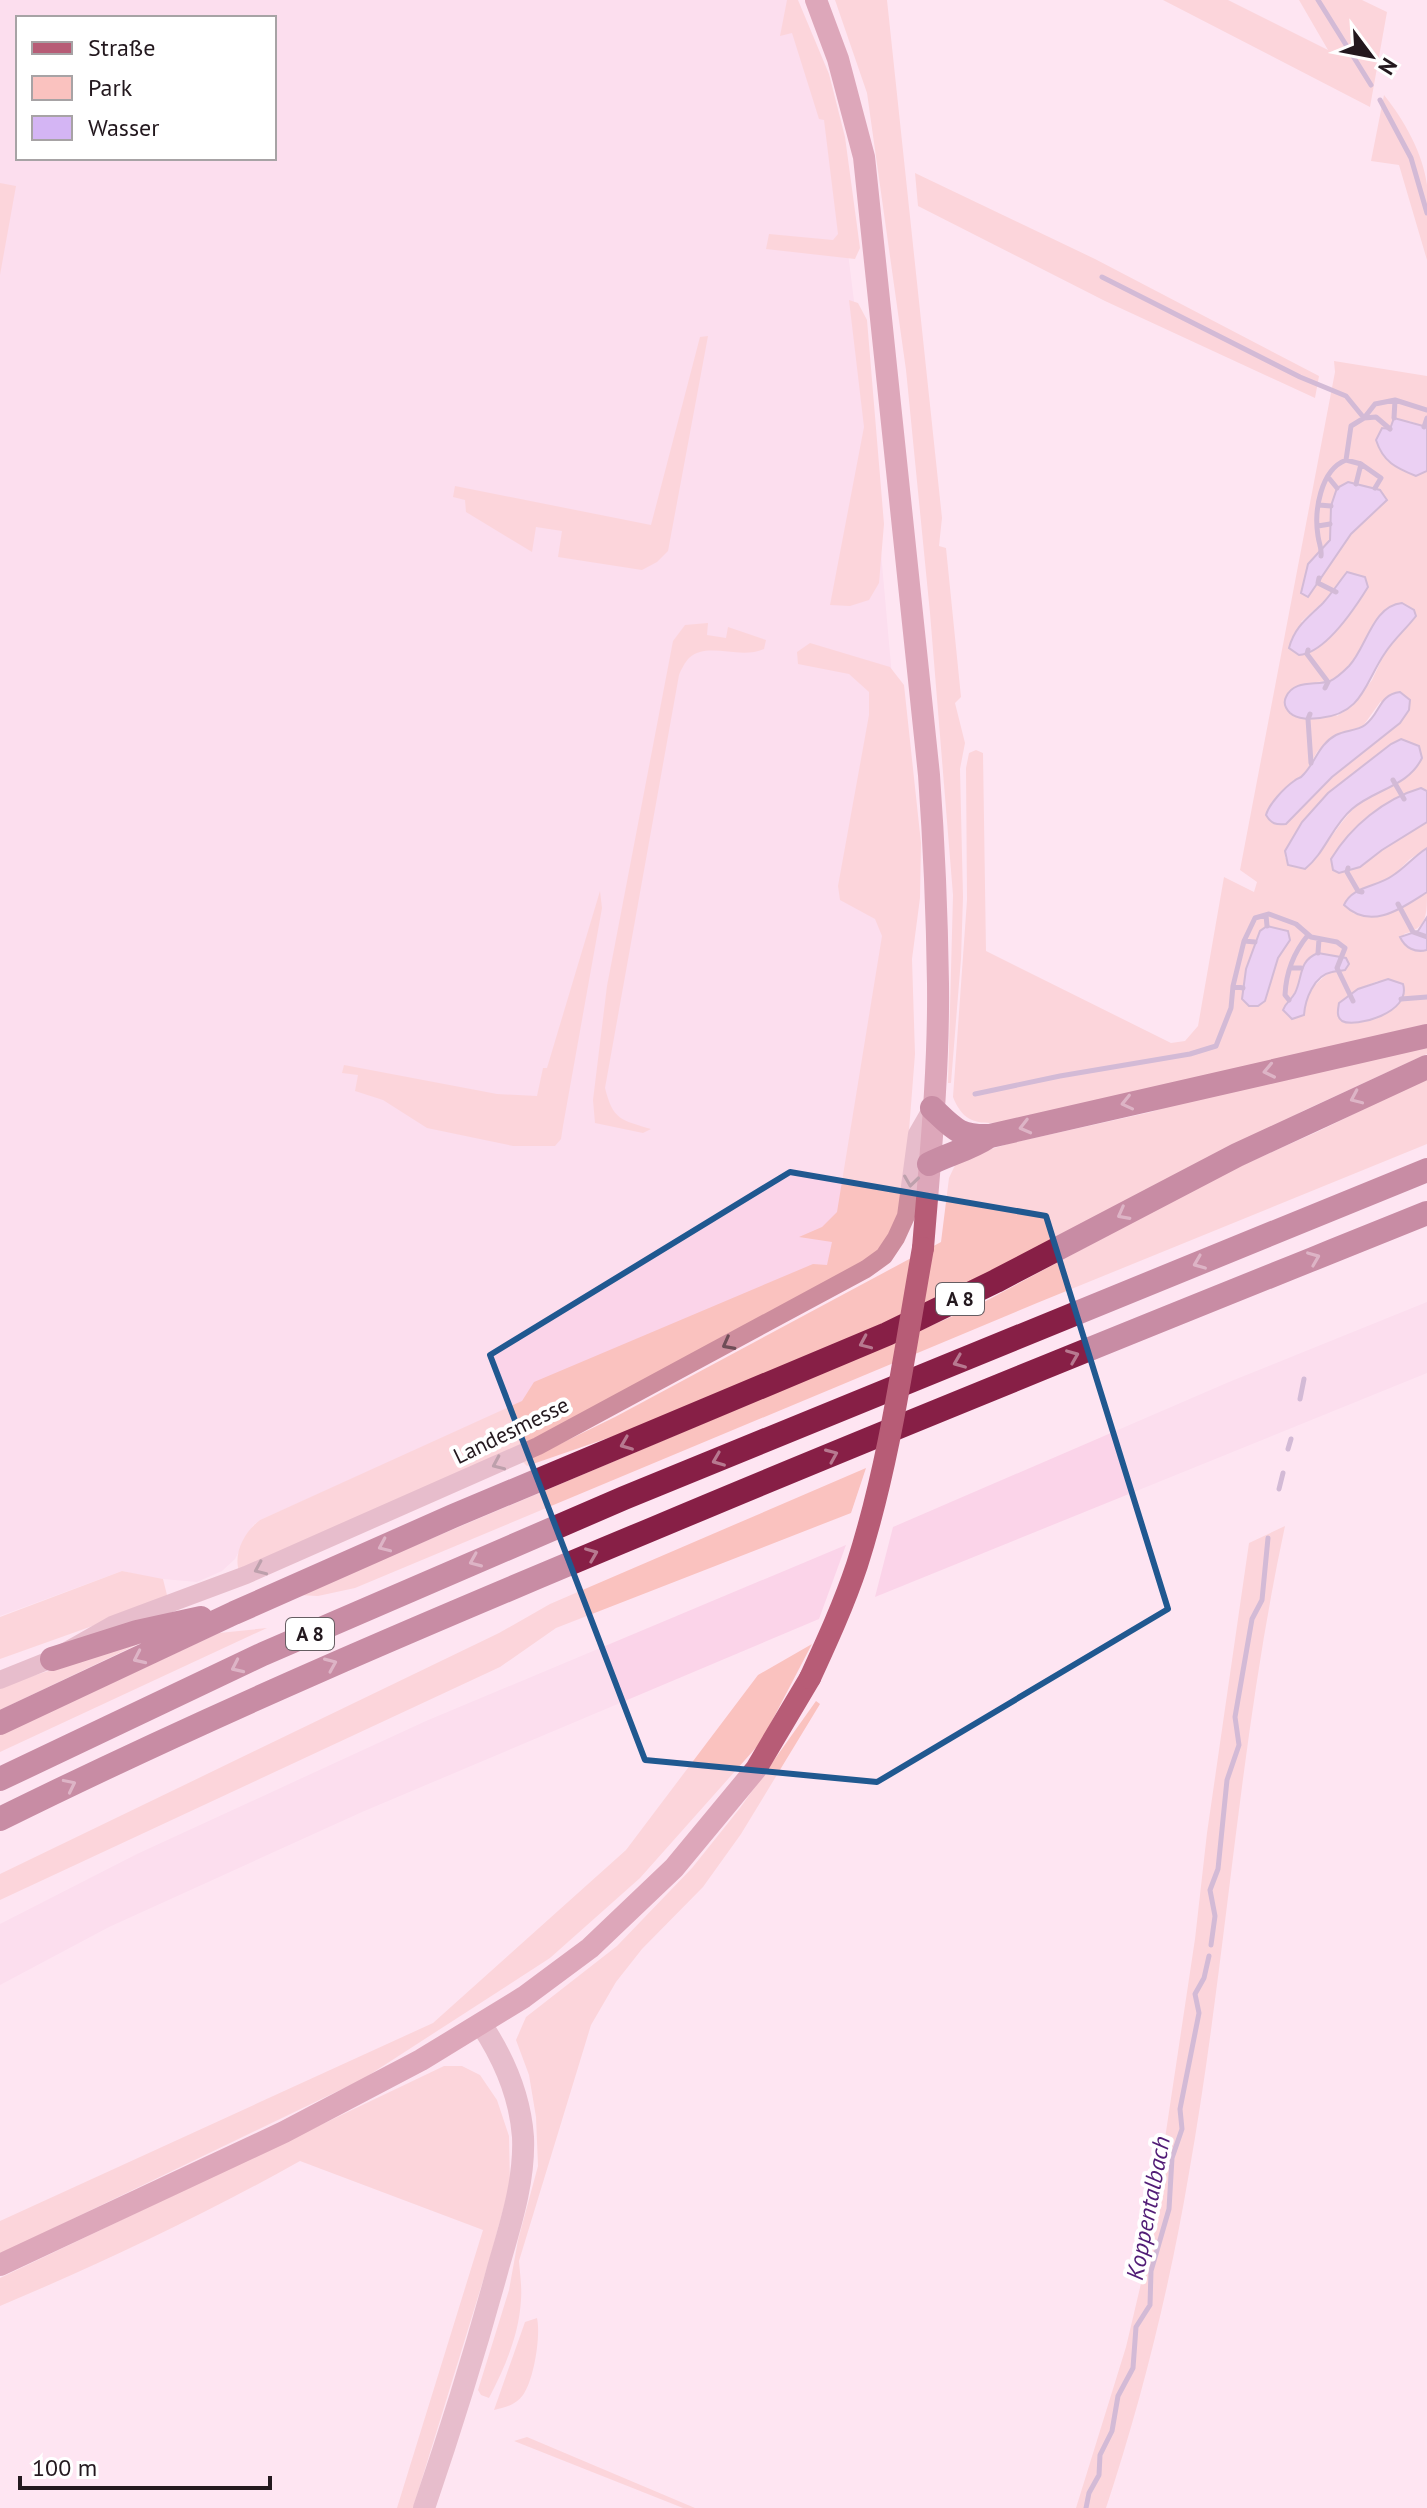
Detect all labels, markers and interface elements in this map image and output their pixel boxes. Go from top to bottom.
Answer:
legend [16,16,276,160]
north arrow [1331,16,1411,96]
text: Straße [88,32,155,63]
text: N [1372,53,1404,80]
text: Park [88,72,133,103]
text: Wasser [88,112,159,143]
one-way arrow [1263,1062,1276,1079]
one-way arrow [1349,1088,1364,1104]
one-way arrow [1121,1094,1134,1111]
one-way arrow [1019,1118,1033,1135]
one-way arrow [903,1175,920,1188]
one-way arrow [1117,1205,1131,1220]
one-way arrow [1306,1252,1320,1268]
one-way arrow [1193,1253,1207,1270]
road number: A 8 [936,1283,984,1315]
one-way arrow [859,1333,874,1349]
one-way arrow [722,1334,736,1349]
one-way arrow [1065,1349,1079,1366]
one-way arrow [953,1352,967,1368]
street label: Landesmesse [449,1390,573,1470]
one-way arrow [620,1435,634,1451]
one-way arrow [824,1448,838,1464]
one-way arrow [712,1450,726,1466]
one-way arrow [491,1455,506,1471]
one-way arrow [377,1537,392,1553]
one-way arrow [584,1547,598,1564]
one-way arrow [469,1552,483,1568]
one-way arrow [253,1560,268,1576]
road number: A 8 [286,1618,334,1650]
one-way arrow [132,1648,147,1664]
one-way arrow [231,1657,246,1673]
one-way arrow [323,1658,338,1674]
one-way arrow [62,1779,77,1795]
water label: Koppentalbach [1119,2133,1177,2283]
scale bar [20,2440,270,2490]
text: 100 m [32,2452,97,2483]

